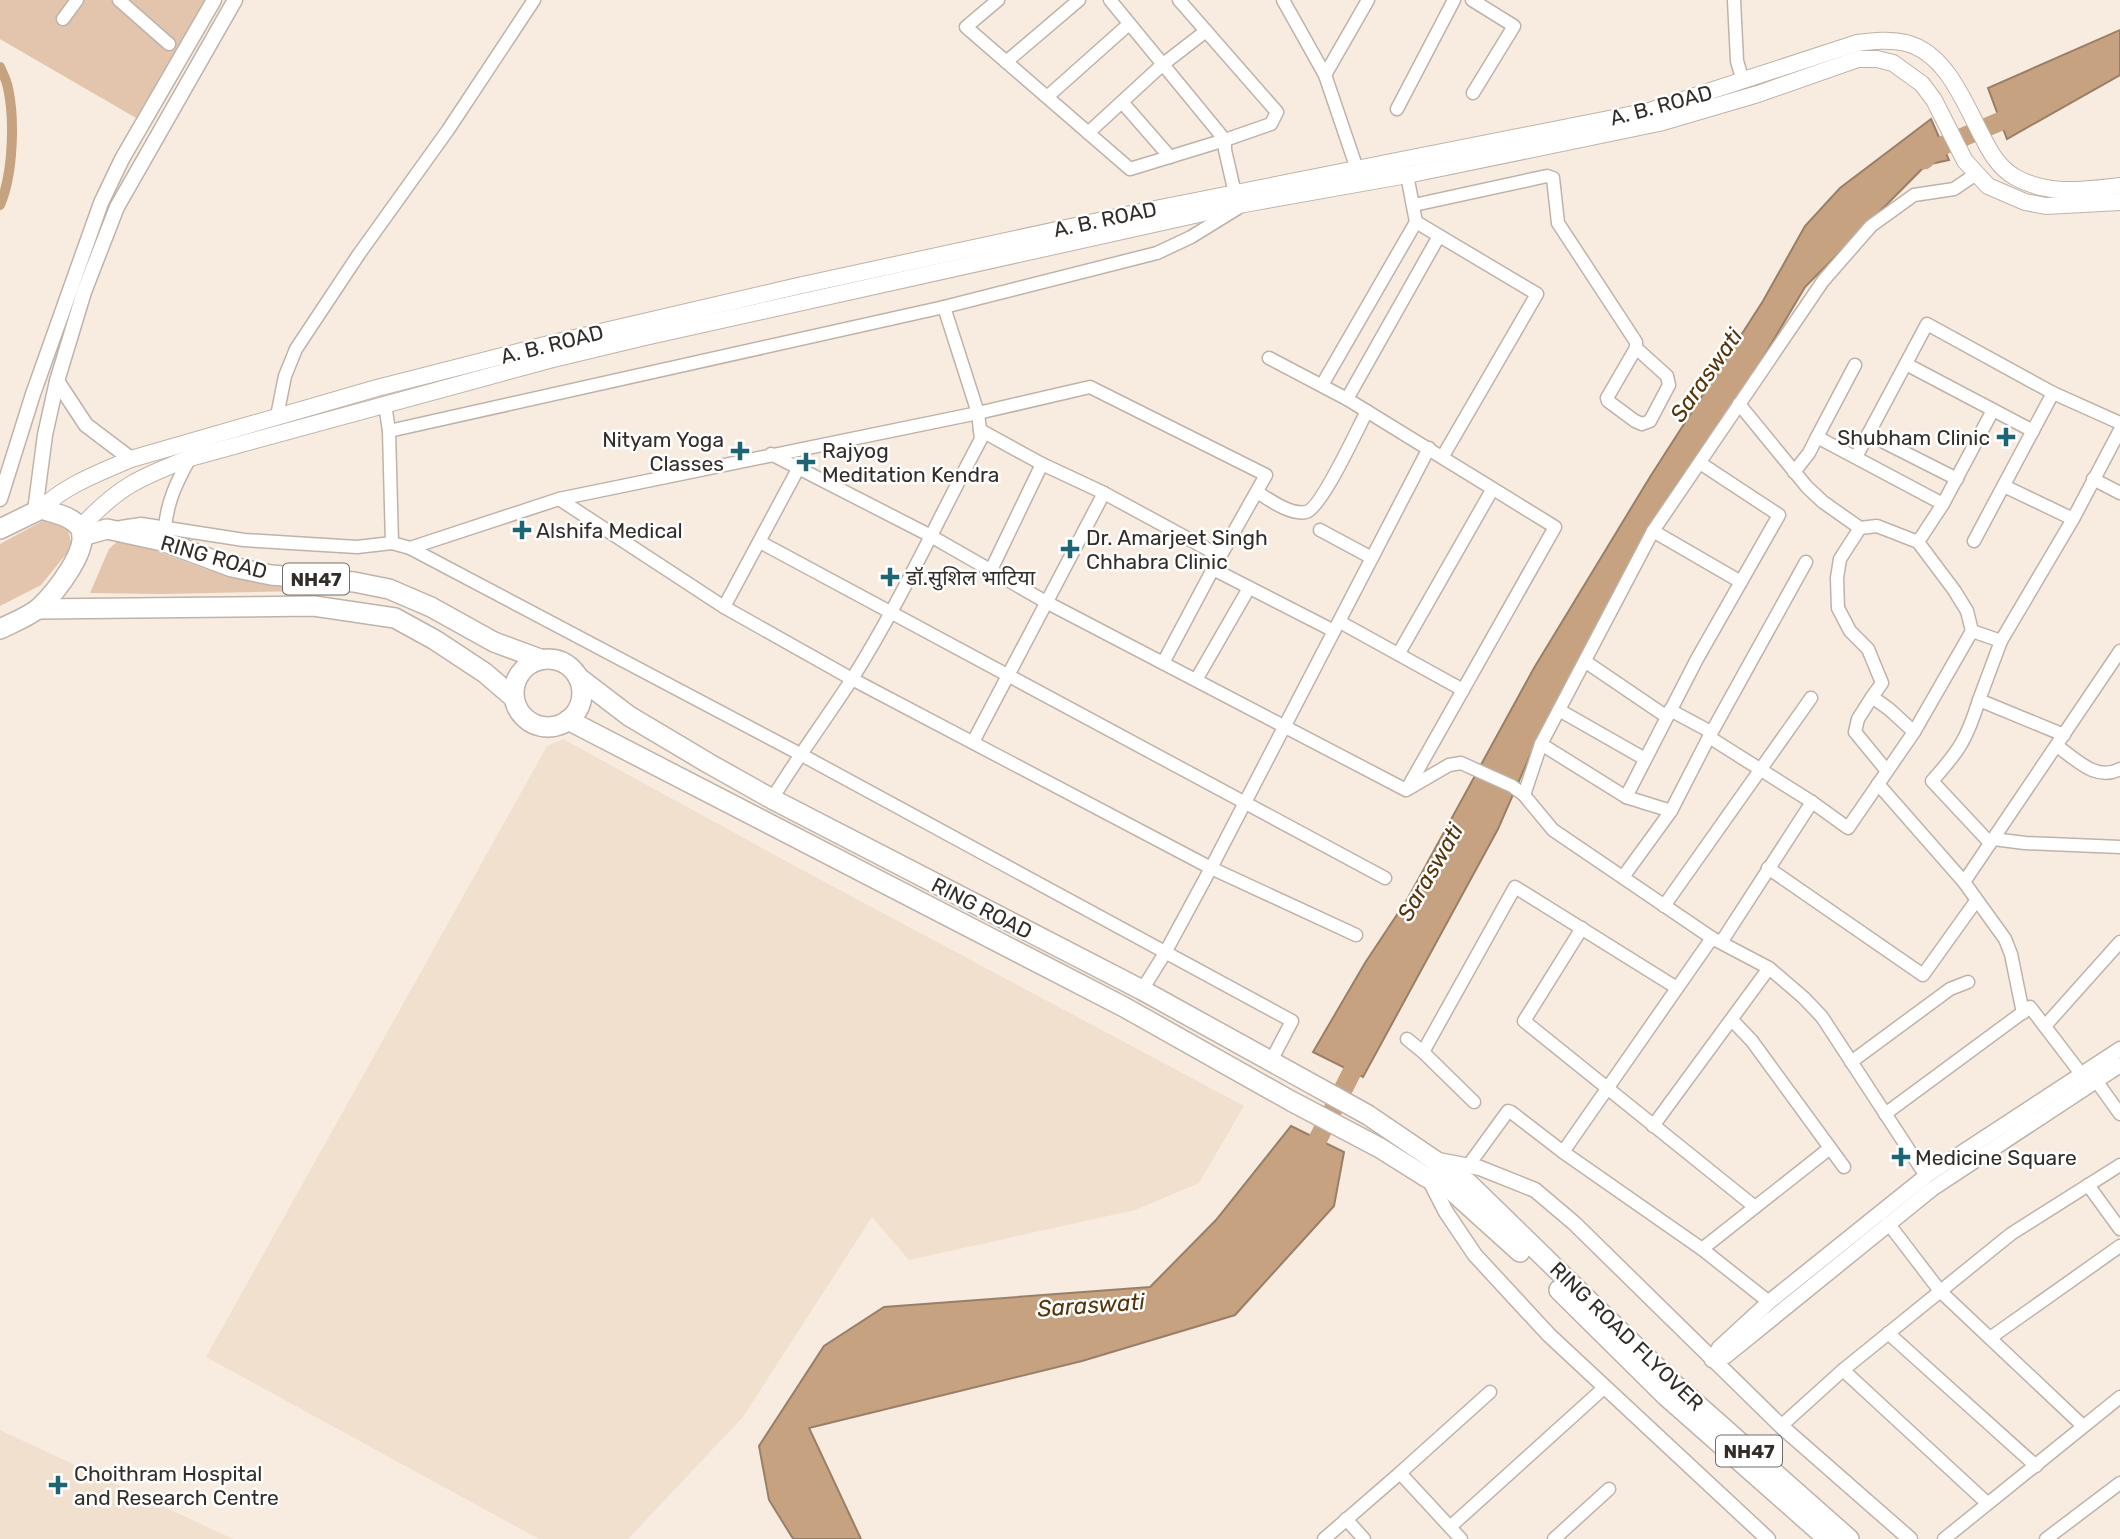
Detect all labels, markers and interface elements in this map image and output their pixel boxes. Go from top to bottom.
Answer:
street label: A. B. ROAD [1607,79,1715,131]
street label: A. B. ROAD [1051,196,1159,242]
street label: A. B. ROAD [498,319,606,369]
water label: Saraswati [1664,322,1749,427]
place label: Shubham Clinic [1837,425,1990,450]
place label: Nityam Yoga Classes [602,427,724,476]
marker: Shubham Clinic [1996,427,2016,447]
place label: Rajyog Meditation Kendra [822,438,999,487]
marker: Nityam Yoga Classes [730,441,750,461]
marker: Rajyog Meditation Kendra [796,452,816,472]
place label: Alshifa Medical [536,518,683,543]
marker: Alshifa Medical [514,522,530,538]
place label: Dr. Amarjeet Singh Chhabra Clinic [1086,525,1268,574]
street label: RING ROAD [158,530,270,584]
marker: Dr. Amarjeet Singh Chhabra Clinic [1060,539,1080,559]
road number: NH47 [283,564,349,594]
place label: डॉ.सुशिल भाटिया [905,565,1036,591]
marker: डॉ.सुशिल भाटिया [880,567,900,587]
water label: Saraswati [1391,817,1470,926]
street label: RING ROAD [927,872,1037,944]
place label: Medicine Square [1915,1145,2077,1170]
marker: Medicine Square [1893,1149,1909,1165]
street label: RING ROAD FLYOVER [1545,1256,1709,1416]
water label: Saraswati [1036,1287,1147,1323]
road number: NH47 [1716,1436,1782,1466]
place label: Choithram Hospital and Research Centre [74,1461,279,1510]
marker: Choithram Hospital and Research Centre [48,1475,68,1495]

